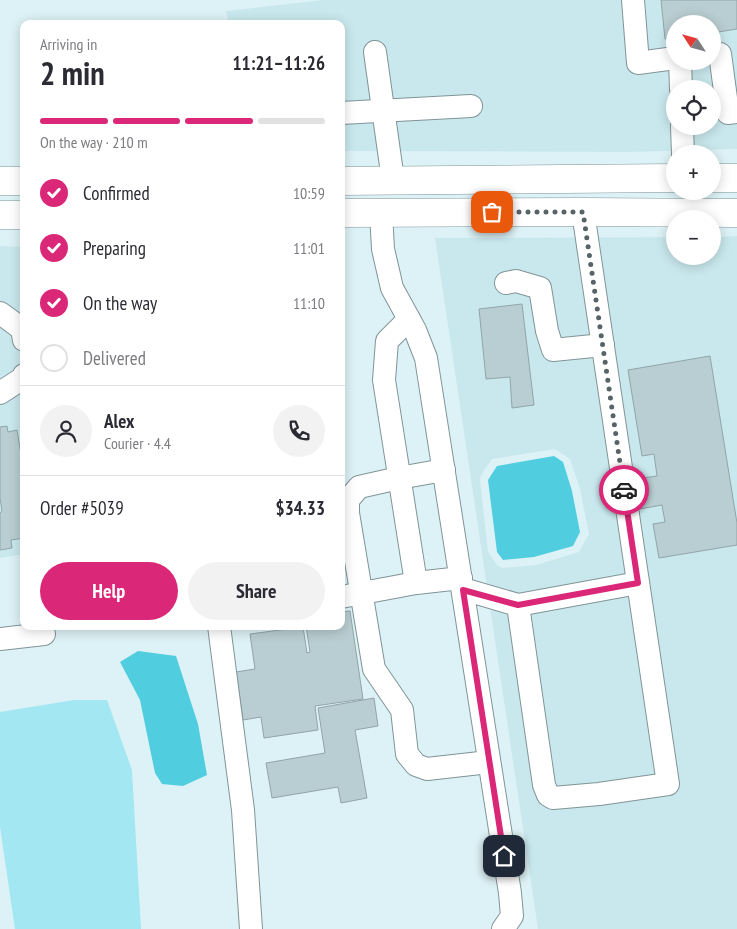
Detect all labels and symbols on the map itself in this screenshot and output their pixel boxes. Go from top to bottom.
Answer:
north arrow [666,15,721,70]
pin [471,191,513,233]
courier [599,465,649,515]
pin [483,835,525,877]

